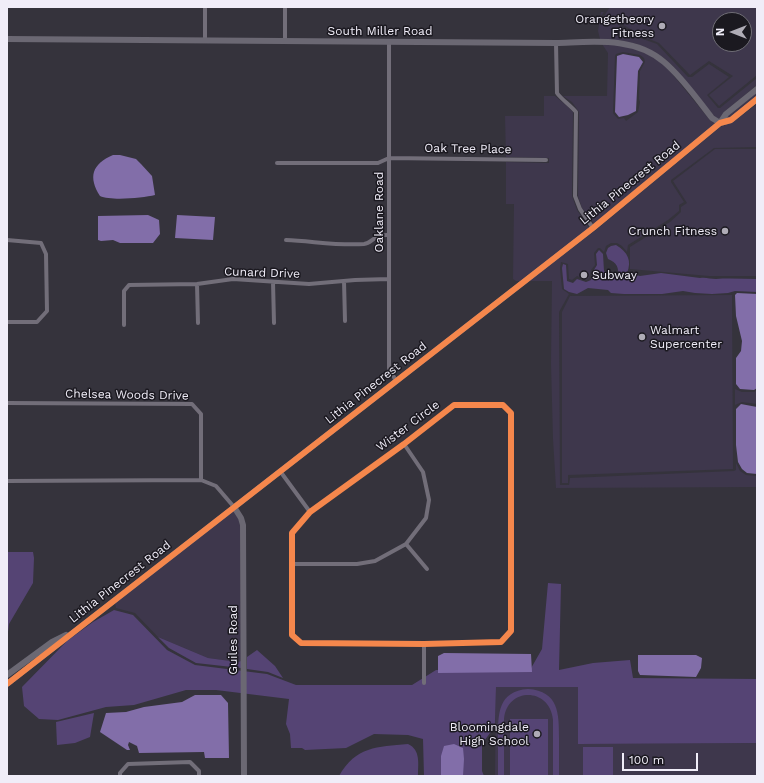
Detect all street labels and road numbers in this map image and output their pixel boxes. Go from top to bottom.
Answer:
street label: South Miller Road [328,24,432,38]
street label: Lithia Pinecrest Road [577,138,683,228]
street label: Oak Tree Place [424,141,512,157]
street label: Oaklane Road [372,172,386,252]
street label: Cunard Drive [224,264,300,282]
street label: Lithia Pinecrest Road [322,339,430,427]
street label: Chelsea Woods Drive [65,387,189,403]
street label: Wister Circle [374,398,442,454]
street label: Lithia Pinecrest Road [66,538,174,626]
street label: Guiles Road [226,605,240,675]

